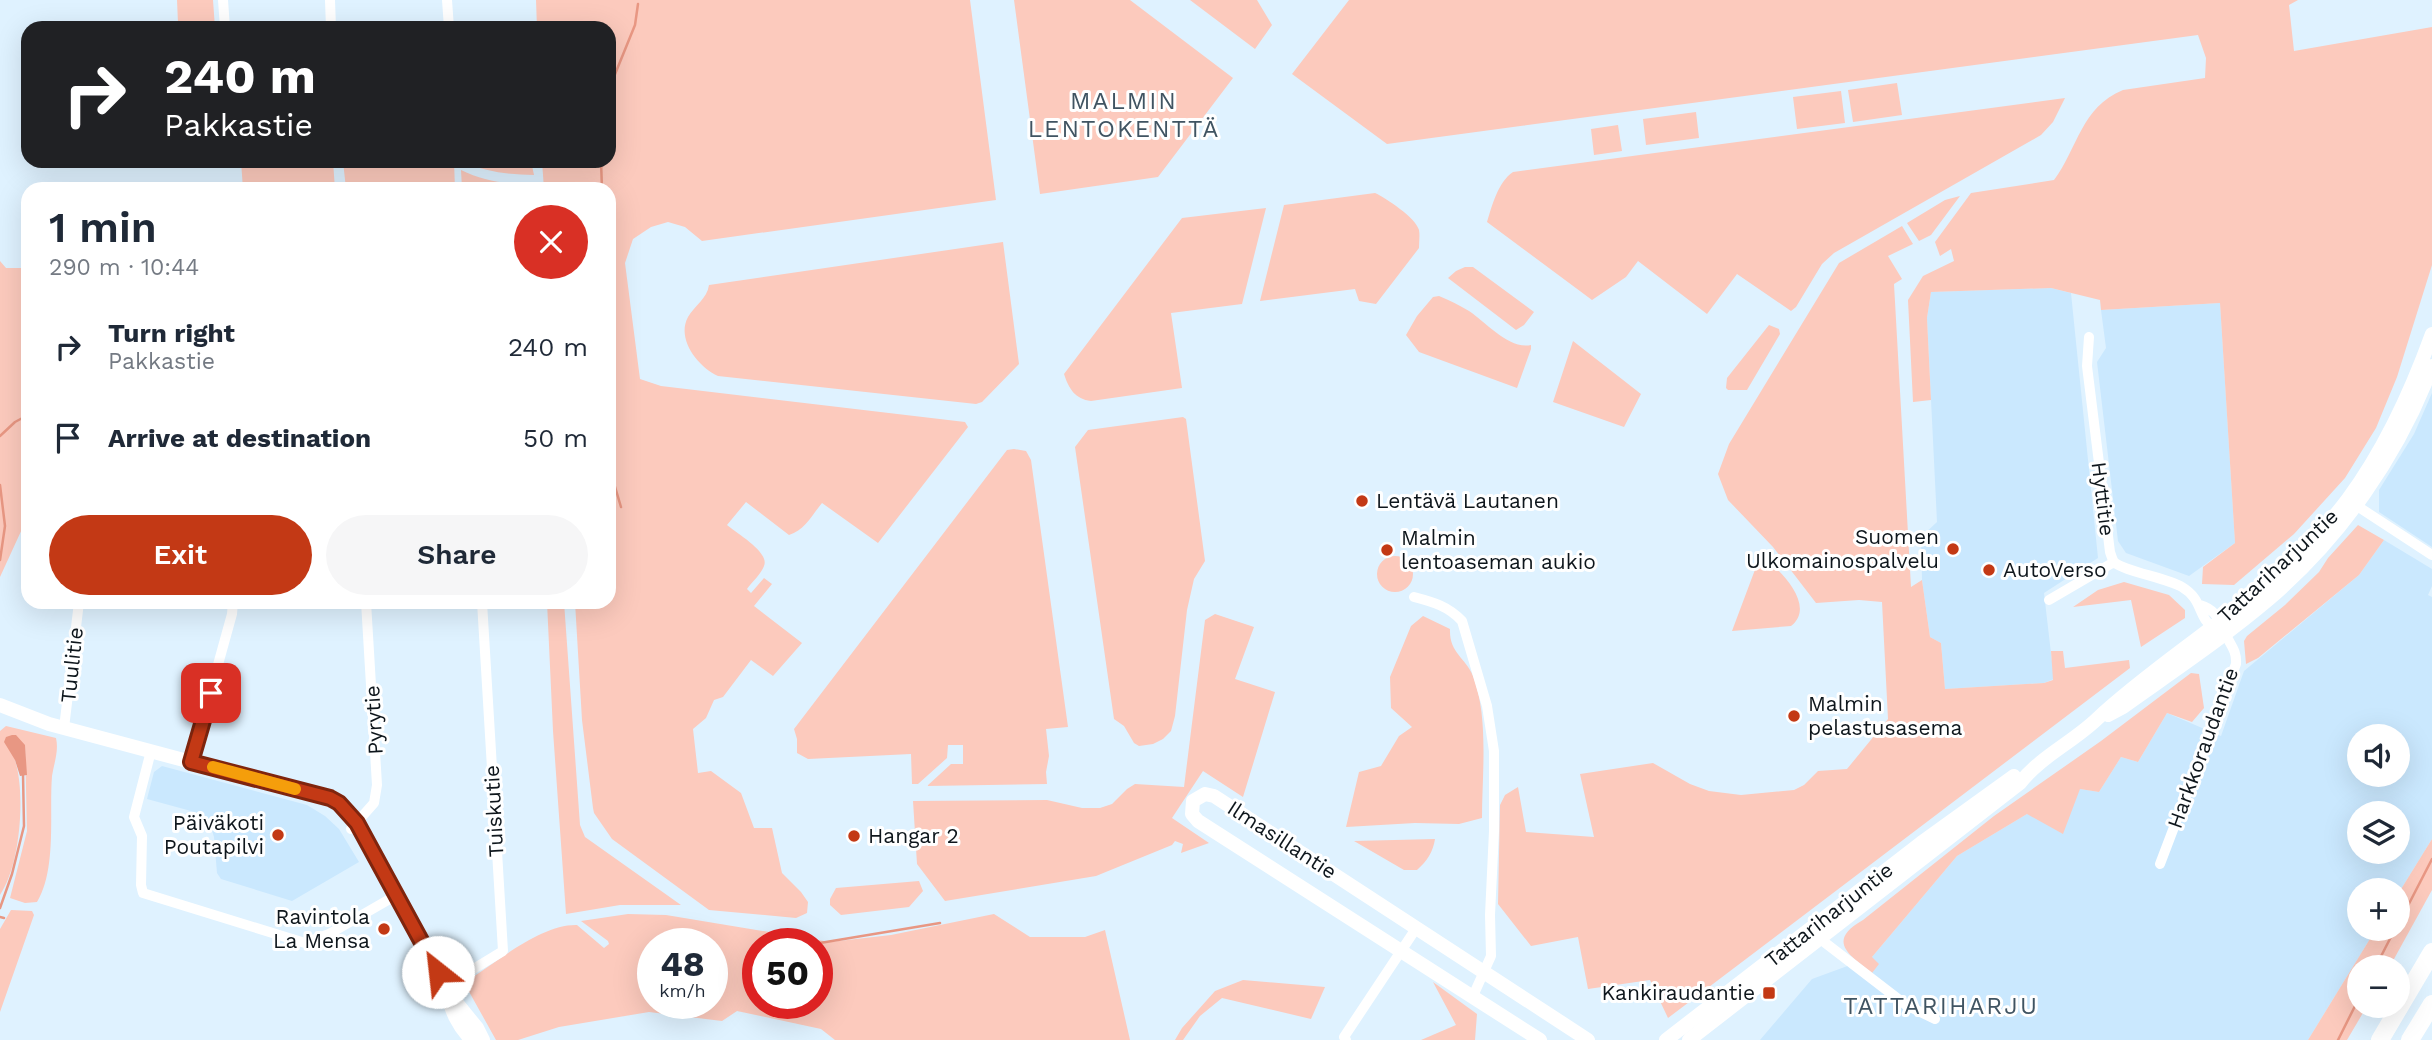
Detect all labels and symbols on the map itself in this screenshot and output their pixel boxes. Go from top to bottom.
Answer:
district label: MALMIN LENTOKENTTÄ [1028,87,1220,143]
street label: Hyttitie [2087,460,2120,537]
place label: Lentävä Lautanen [1376,488,1559,513]
marker: Lentävä Lautanen [1354,493,1370,509]
street label: Tattariharjuntie [2212,503,2343,628]
place label: Suomen Ulkomainospalvelu [1746,524,1939,573]
place label: Malmin lentoaseman aukio [1401,525,1596,574]
marker: Suomen Ulkomainospalvelu [1945,541,1961,557]
marker: Malmin lentoaseman aukio [1379,542,1395,558]
place label: AutoVerso [2003,557,2107,582]
marker: AutoVerso [1981,562,1997,578]
street label: Tuulitie [55,626,88,704]
pin [181,663,241,723]
street label: Harkkoraudantie [2162,664,2243,832]
street label: Pyrytie [359,685,388,755]
place label: Malmin pelastusasema [1808,691,1963,740]
marker: Malmin pelastusasema [1786,708,1802,724]
street label: Tuiskutie [479,764,508,858]
street label: Ilmasillantie [1223,795,1342,884]
place label: Päiväkoti Poutapilvi [164,810,264,859]
place label: Hangar 2 [868,823,959,848]
marker: Päiväkoti Poutapilvi [270,827,286,843]
marker: Hangar 2 [846,828,862,844]
street label: Tattariharjuntie [1760,857,1898,972]
place label: Ravintola La Mensa [273,904,370,953]
marker: Ravintola La Mensa [376,921,392,937]
speed limit sign: 50 [742,928,833,1019]
position arrow [401,935,475,1009]
place label: Kankiraudantie [1602,980,1755,1005]
marker: Kankiraudantie [1761,985,1777,1001]
district label: TATTARIHARJU [1843,992,2039,1020]

